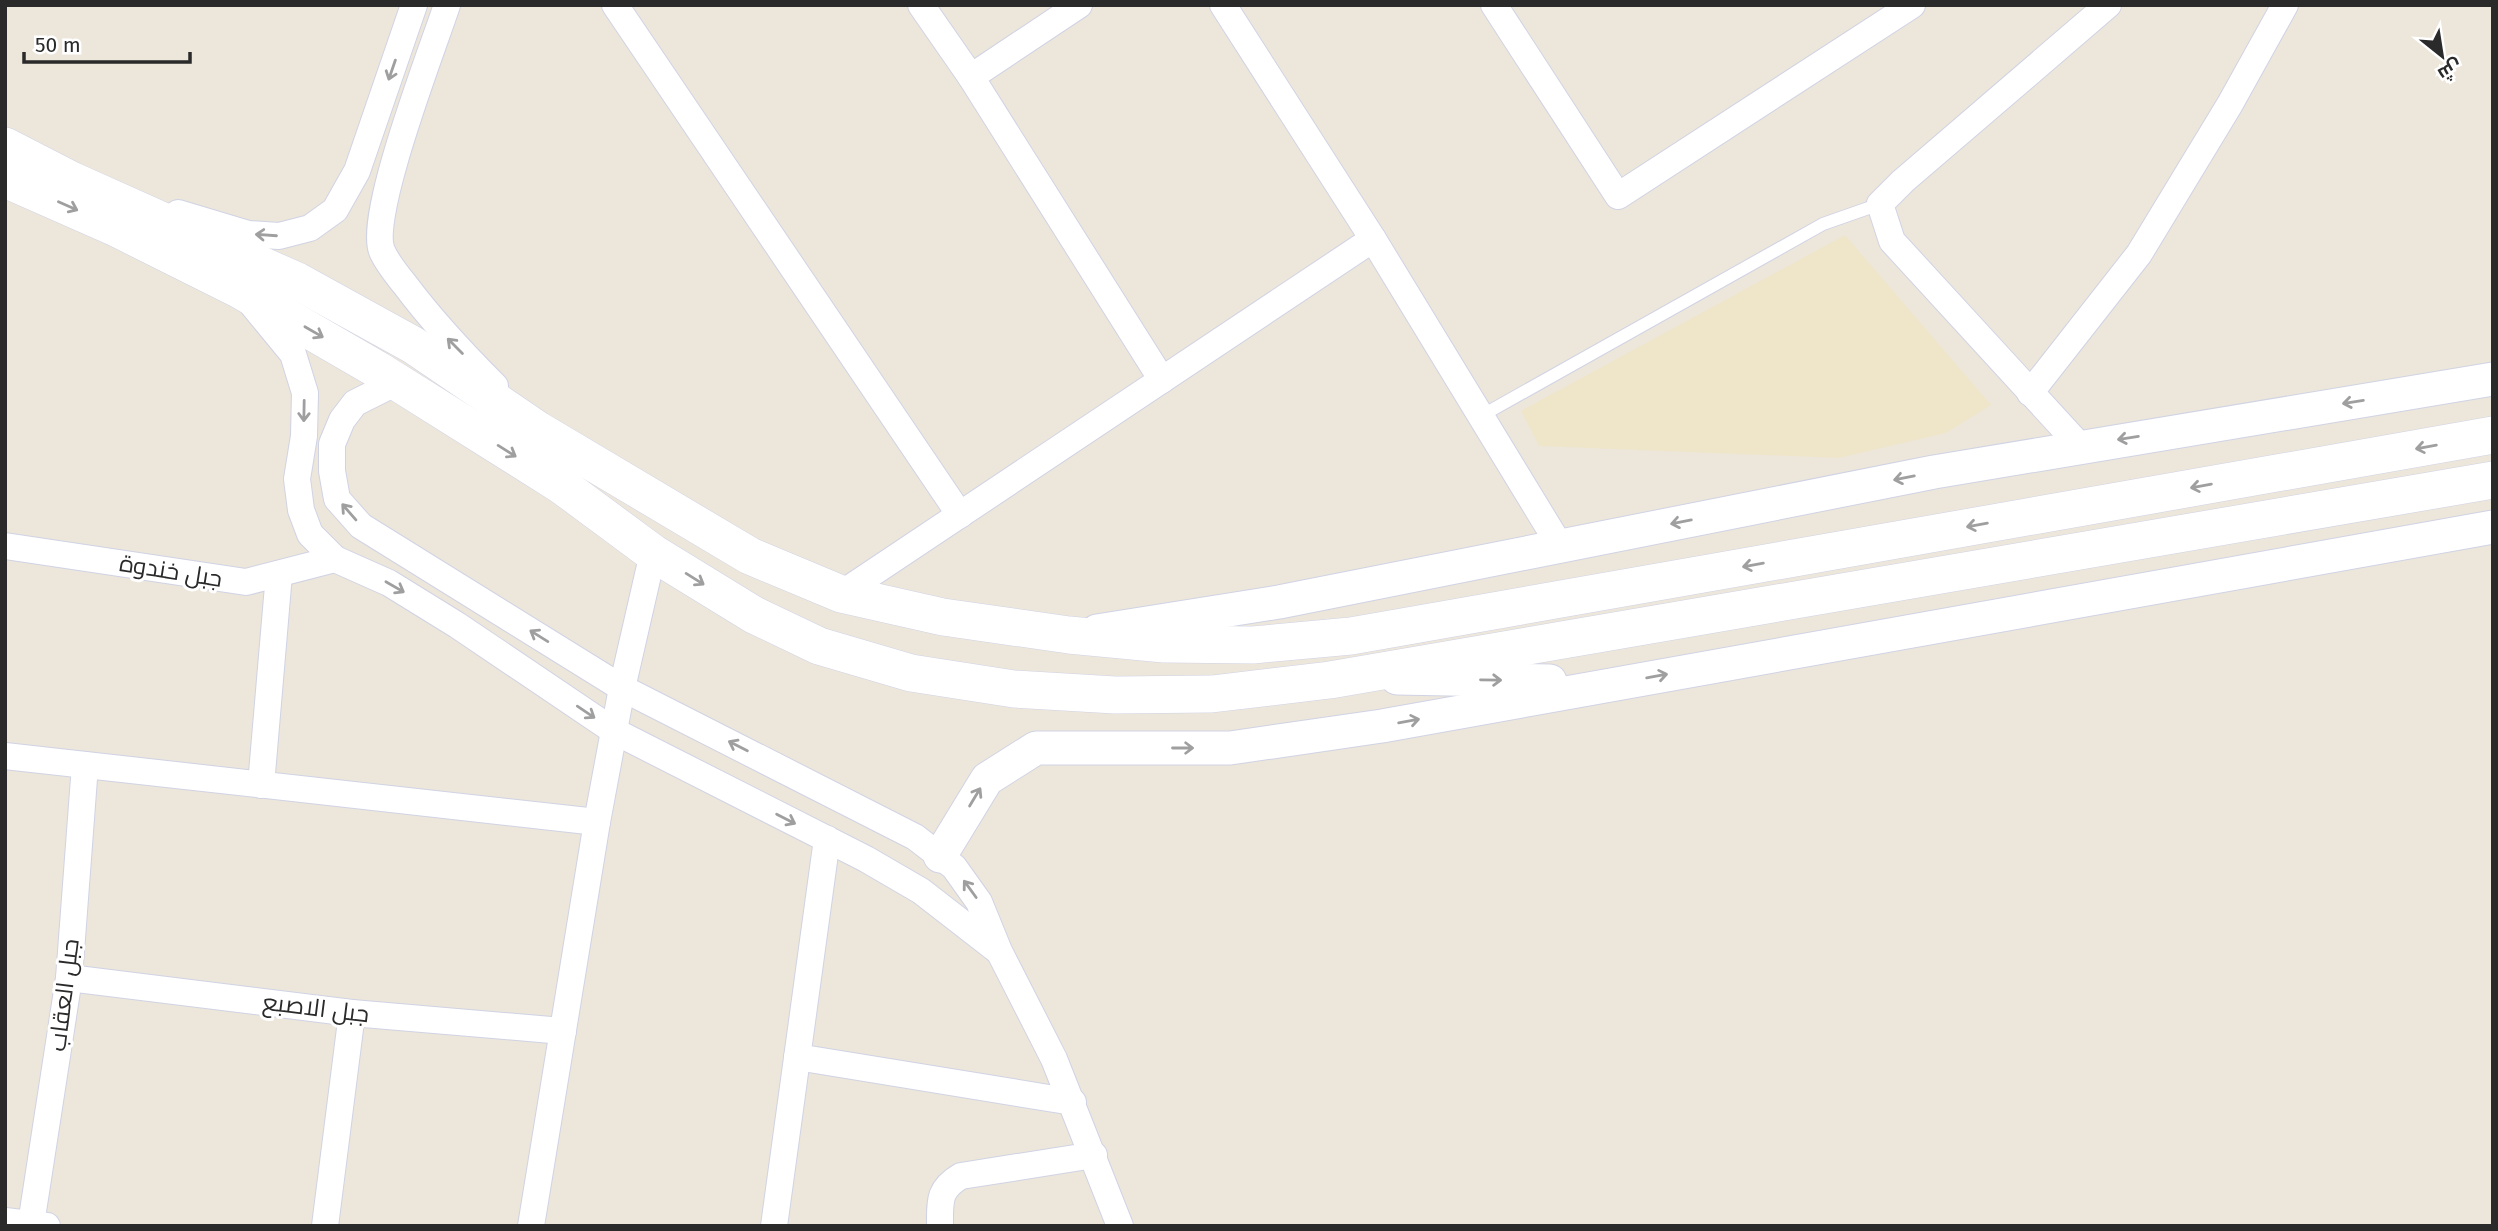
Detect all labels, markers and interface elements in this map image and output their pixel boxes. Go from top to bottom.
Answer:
scale bar [24,21,191,65]
north arrow [2407,21,2477,91]
text: 50 m [35,32,81,58]
text: ش [2434,54,2467,86]
one-way arrow [385,58,397,80]
one-way arrow [57,200,78,213]
one-way arrow [255,228,278,241]
one-way arrow [303,325,323,339]
one-way arrow [447,338,464,355]
one-way arrow [2342,396,2365,409]
one-way arrow [298,399,311,422]
one-way arrow [2117,432,2140,445]
one-way arrow [2415,440,2437,454]
one-way arrow [497,445,517,459]
one-way arrow [1893,471,1916,485]
one-way arrow [2191,480,2213,493]
one-way arrow [341,504,357,522]
one-way arrow [1670,516,1693,529]
one-way arrow [1966,519,1989,533]
street label: جبل خندوة [118,549,224,593]
one-way arrow [1742,559,1765,572]
one-way arrow [685,573,705,587]
one-way arrow [385,581,405,595]
one-way arrow [529,629,549,643]
one-way arrow [1645,669,1668,682]
one-way arrow [1479,673,1502,687]
one-way arrow [575,705,595,719]
one-way arrow [1397,714,1420,727]
one-way arrow [728,739,749,752]
one-way arrow [1172,741,1195,755]
one-way arrow [969,788,983,808]
one-way arrow [775,812,796,826]
one-way arrow [963,880,978,899]
street label: جبل العقاب [43,937,85,1053]
street label: جبل الاصبع [261,988,371,1030]

